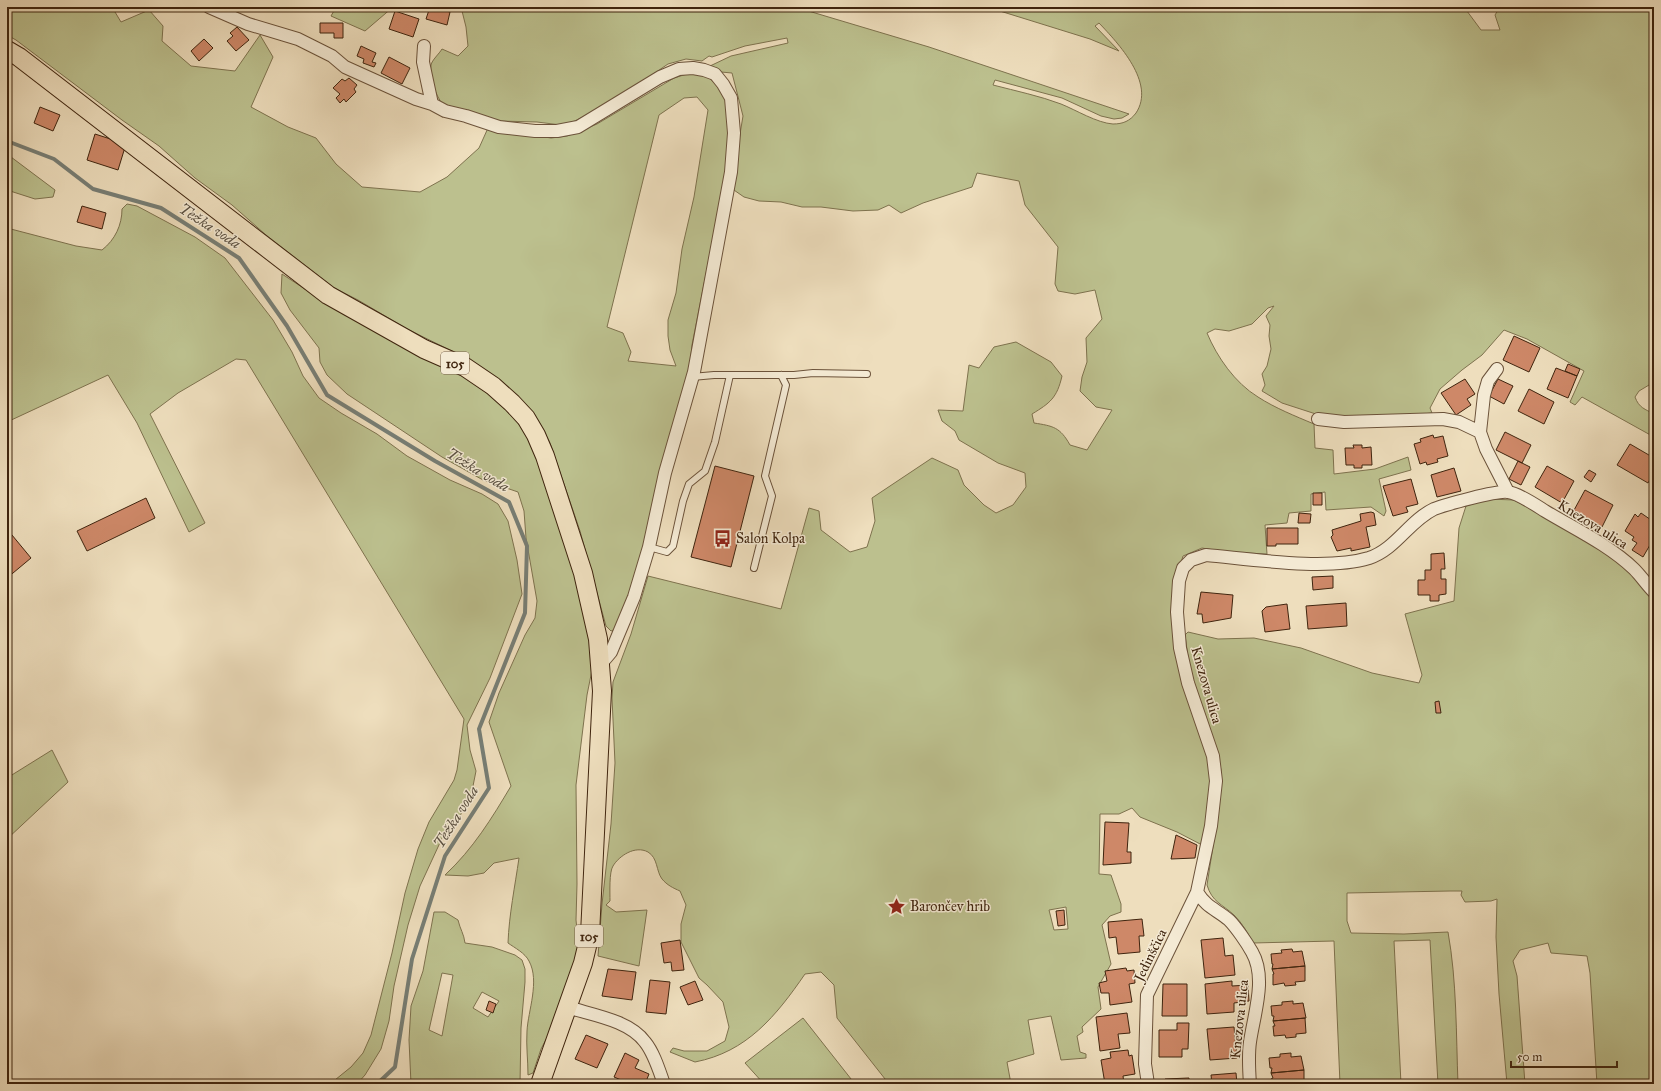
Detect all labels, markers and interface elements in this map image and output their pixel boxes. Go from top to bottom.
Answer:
water label: Težka voda [176,199,244,253]
road number: 105 [441,352,469,374]
water label: Težka voda [443,444,513,496]
street label: Knezova ulica [1555,496,1631,553]
bus stop icon: Salon Kolpa [713,528,733,548]
place label: Salon Kolpa [736,530,805,547]
street label: Knezova ulica [1187,645,1226,726]
water label: Težka voda [430,783,482,851]
place icon: Barončev hrib [887,896,907,916]
place label: Barončev hrib [910,898,990,915]
road number: 105 [575,925,603,947]
street label: Jedinščica [1130,926,1171,986]
street label: Knezova ulica [1227,979,1252,1059]
scale bar [1511,1043,1617,1069]
text: 50 m [1517,1050,1542,1064]

